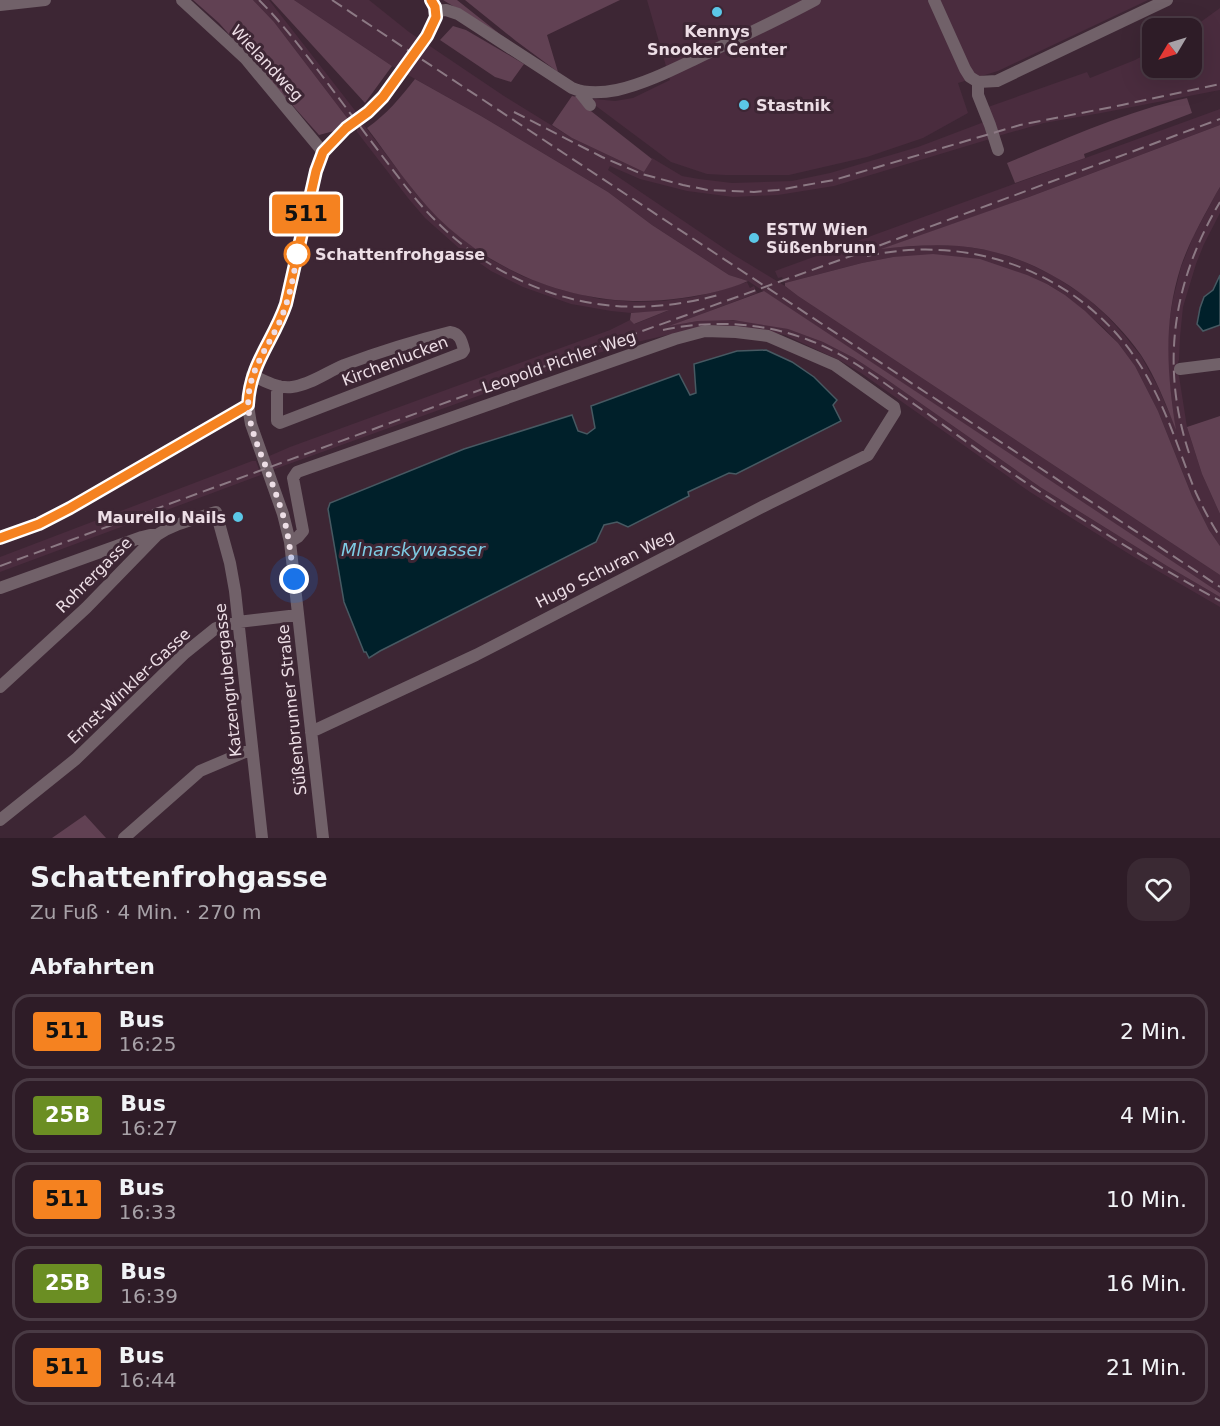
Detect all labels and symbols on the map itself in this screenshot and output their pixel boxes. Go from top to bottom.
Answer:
marker: Kennys Snooker Center [710,5,724,19]
north arrow [1142,18,1202,78]
street label: Wielandweg [227,21,307,105]
place label: Kennys Snooker Center [647,22,787,59]
place label: Stastnik [756,96,831,115]
marker: Stastnik [737,98,751,112]
line badge: 511 [272,194,340,234]
place label: ESTW Wien Süßenbrunn [766,220,876,257]
marker: ESTW Wien Süßenbrunn [747,231,761,245]
marker: Schattenfrohgasse [284,241,310,267]
place label: Schattenfrohgasse [315,245,485,264]
street label: Leopold Pichler Weg [480,327,638,397]
street label: Kirchenlucken [339,332,451,390]
place label: Maurello Nails [97,508,226,527]
marker: Maurello Nails [231,510,245,524]
street label: Hugo Schuran Weg [533,526,677,612]
street label: Rohrergasse [52,533,136,617]
water label: Mlnarskywasser [341,539,487,560]
your location [279,564,309,594]
street label: Katzengrubergasse [210,602,246,758]
street label: Ernst-Winkler-Gasse [64,624,194,748]
street label: Süßenbrunner Straße [274,624,310,796]

